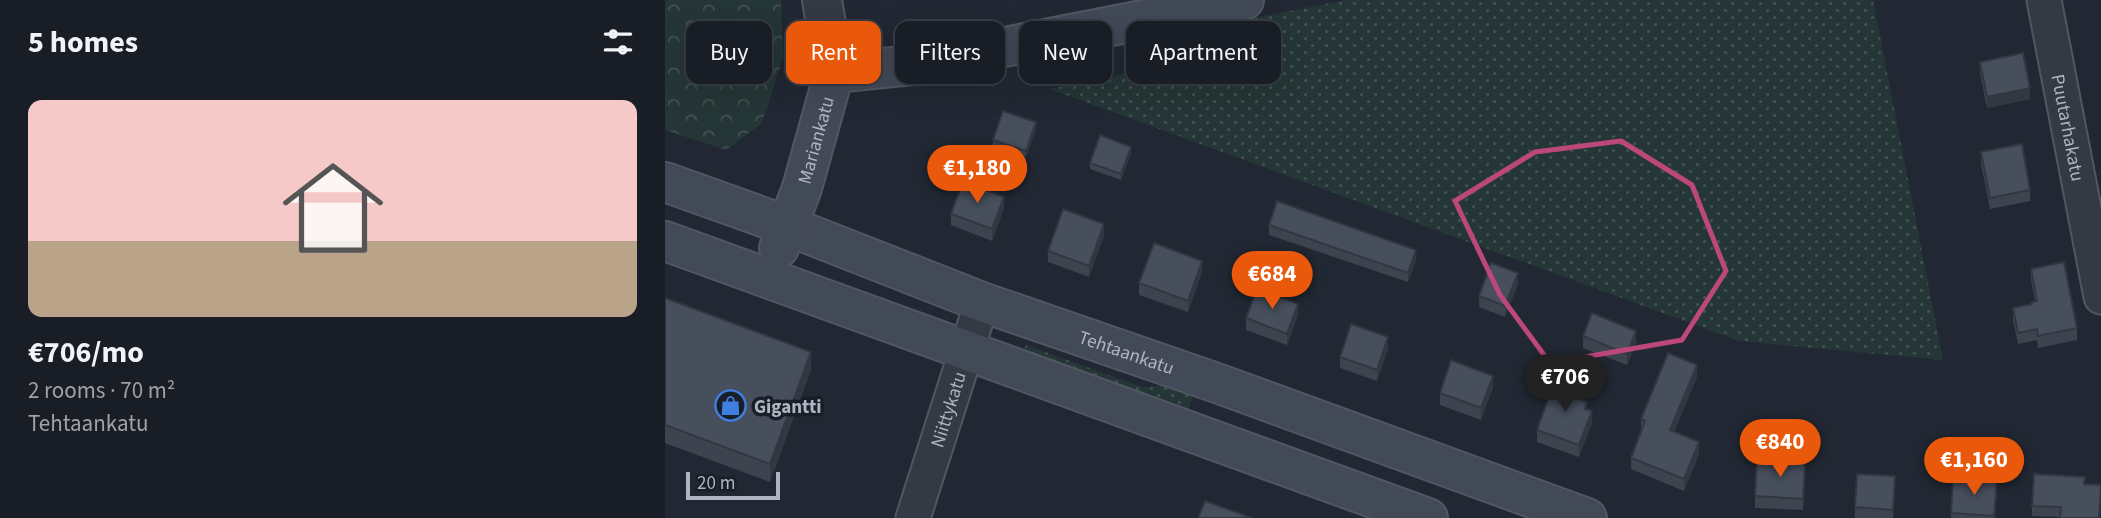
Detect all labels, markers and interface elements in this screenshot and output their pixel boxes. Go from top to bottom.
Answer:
text: 5 homes [28,21,138,64]
chip: Buy [686,21,772,84]
chip: Rent [786,21,881,84]
chip: Filters [895,21,1005,84]
chip: New [1019,21,1112,84]
chip: Apartment [1126,21,1281,84]
icon: filters [599,23,637,61]
street label: Puutarhakatu [2044,72,2091,184]
street label: Mariankatu [792,94,842,187]
icon: home [270,145,396,271]
pin: €1,180 [920,146,1034,205]
text: €1,180 [943,151,1011,184]
pin: €684 [1231,252,1313,311]
text: €684 [1248,257,1296,290]
street label: Tehtaankatu [1075,324,1178,382]
text: €706/mo [28,331,144,374]
pin: €706 [1524,354,1606,414]
text: €706 [1541,360,1589,393]
street label: Niittykatu [924,368,974,451]
text: 2 rooms · 70 m² [28,374,175,407]
shop icon: Gigantti [714,389,748,423]
place label: Gigantti [754,394,821,421]
text: Tehtaankatu [28,407,149,440]
pin: €840 [1739,420,1821,479]
text: €840 [1756,425,1804,458]
pin: €1,160 [1917,438,2031,497]
text: €1,160 [1940,443,2008,476]
scale bar [686,469,781,501]
text: 20 m [697,470,735,497]

